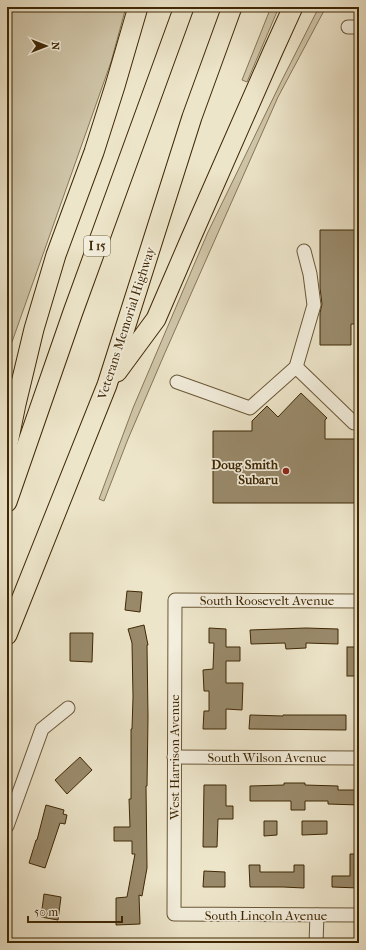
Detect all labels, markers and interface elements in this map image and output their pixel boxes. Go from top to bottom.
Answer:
north arrow [26,26,66,66]
text: N [49,42,62,51]
road number: I 15 [84,236,110,256]
street label: Veterans Memorial Highway [94,244,158,402]
place label: Doug Smith Subaru [211,457,279,487]
marker: Doug Smith Subaru [281,466,291,476]
street label: South Roosevelt Avenue [200,593,335,608]
street label: West Harrison Avenue [167,694,182,821]
street label: South Wilson Avenue [208,750,327,765]
scale bar [28,898,122,924]
text: 50 m [34,905,58,919]
street label: South Lincoln Avenue [205,908,328,923]

